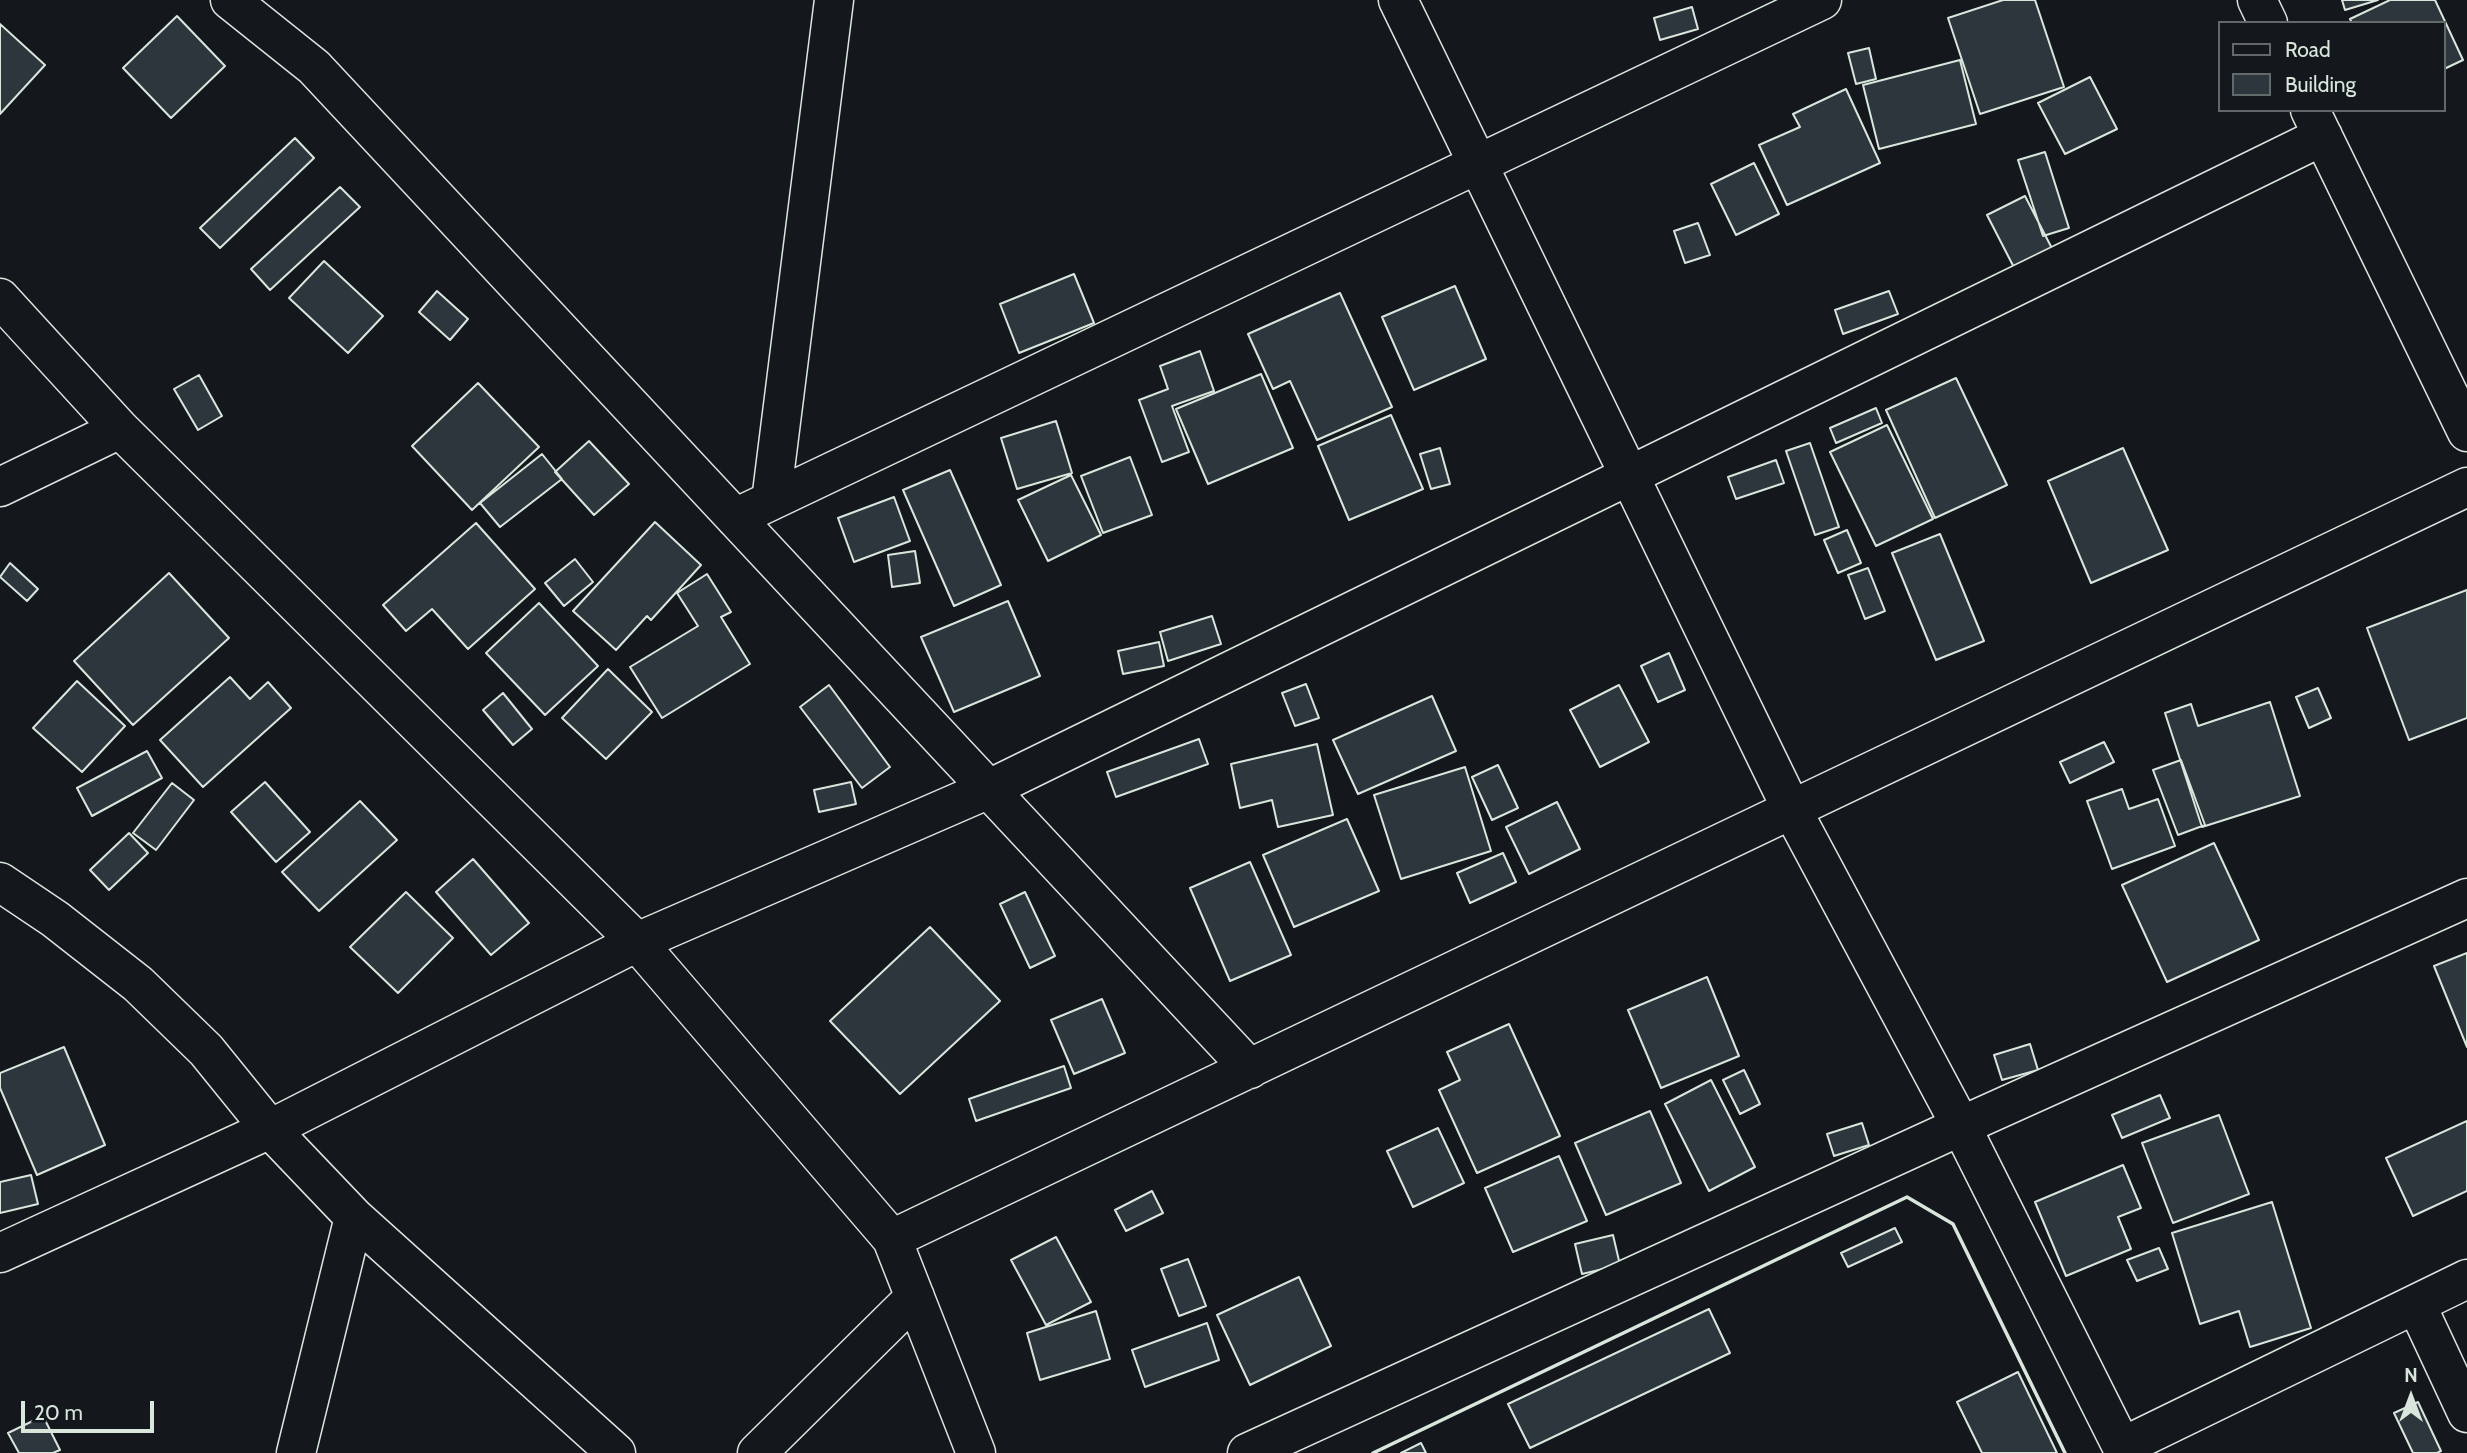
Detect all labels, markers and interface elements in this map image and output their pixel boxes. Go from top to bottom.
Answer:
legend [2218,21,2446,112]
text: Road [2285,37,2331,62]
text: Building [2285,72,2356,97]
north arrow [2376,1362,2446,1432]
text: N [2404,1364,2418,1387]
scale bar [24,1386,158,1430]
text: 20 m [34,1400,83,1425]

